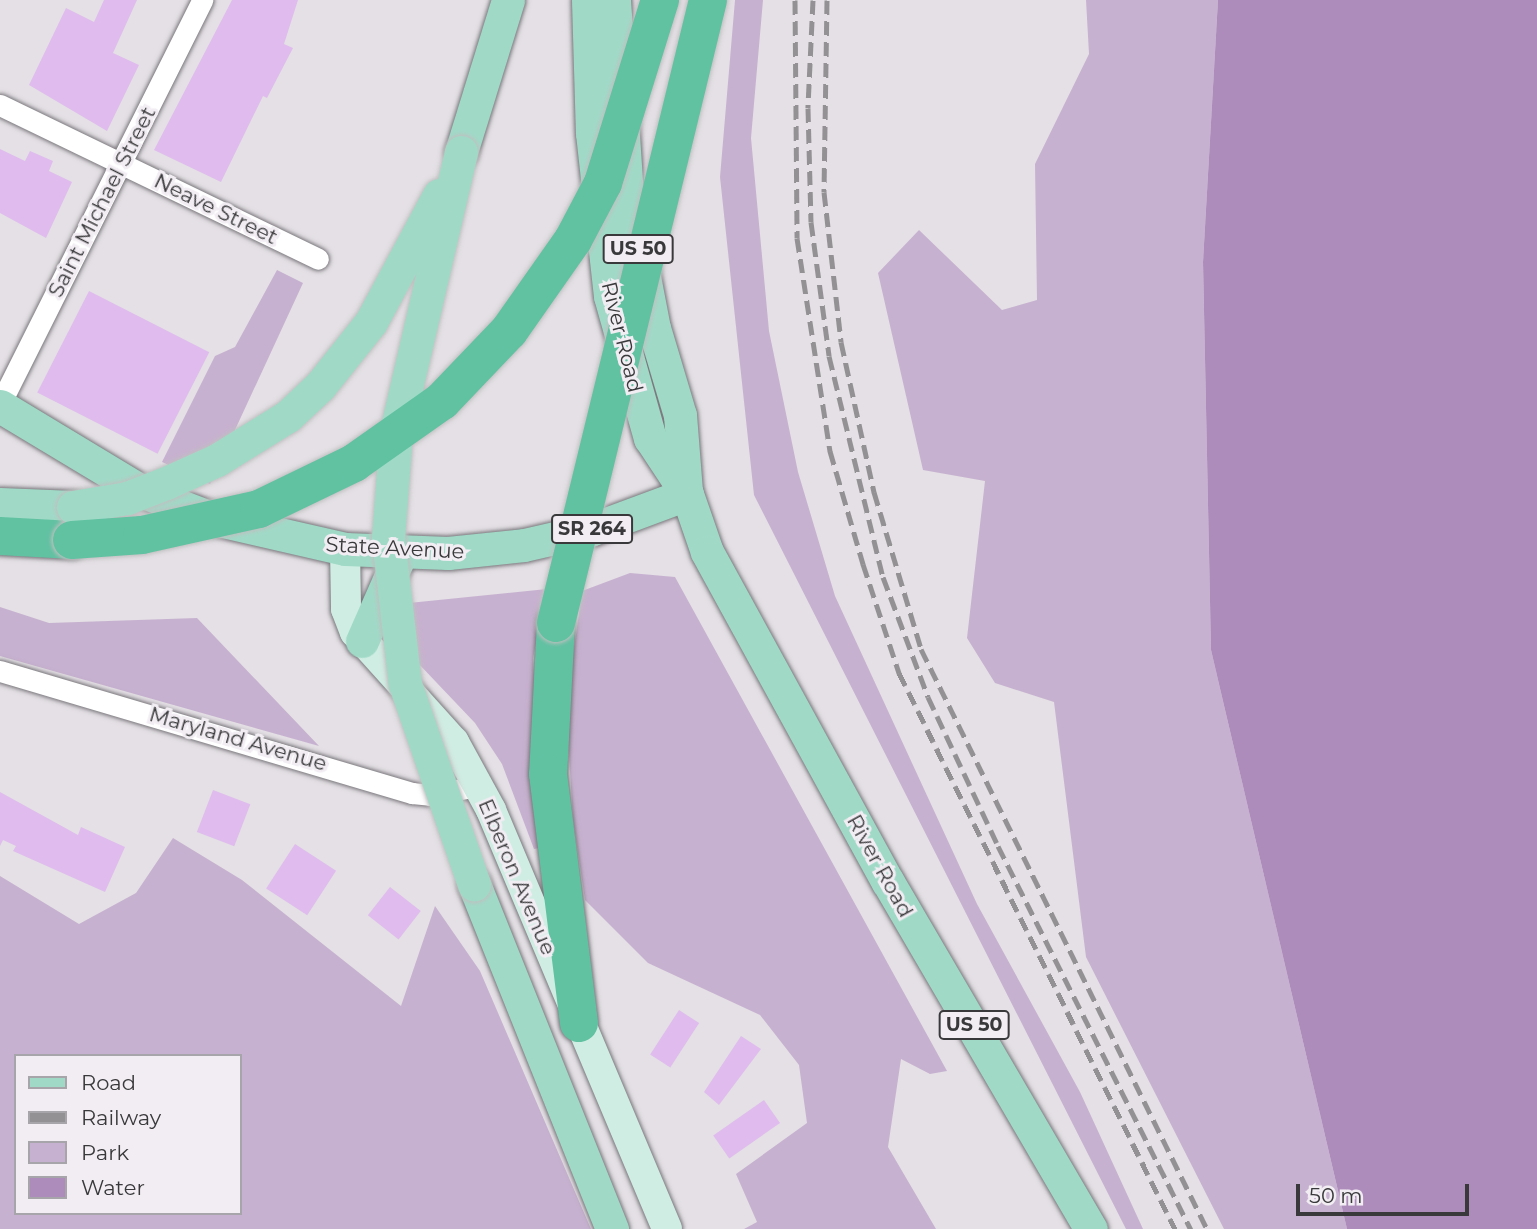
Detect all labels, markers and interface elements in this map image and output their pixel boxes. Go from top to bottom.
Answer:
street label: Saint Michael Street [43,103,161,301]
street label: Neave Street [150,168,282,250]
road number: US 50 [601,233,675,264]
street label: River Road [596,279,648,395]
road number: SR 264 [550,514,634,544]
street label: State Avenue [325,532,465,564]
street label: Maryland Avenue [146,702,330,776]
street label: Elberon Avenue [473,795,561,959]
street label: River Road [841,810,919,922]
road number: US 50 [937,1009,1011,1040]
legend [14,1054,242,1215]
text: Road [81,1070,136,1095]
text: Railway [81,1105,161,1130]
text: Park [81,1140,129,1165]
scale bar [1299,1170,1472,1214]
text: Water [81,1175,145,1200]
text: 50 m [1309,1183,1363,1208]

